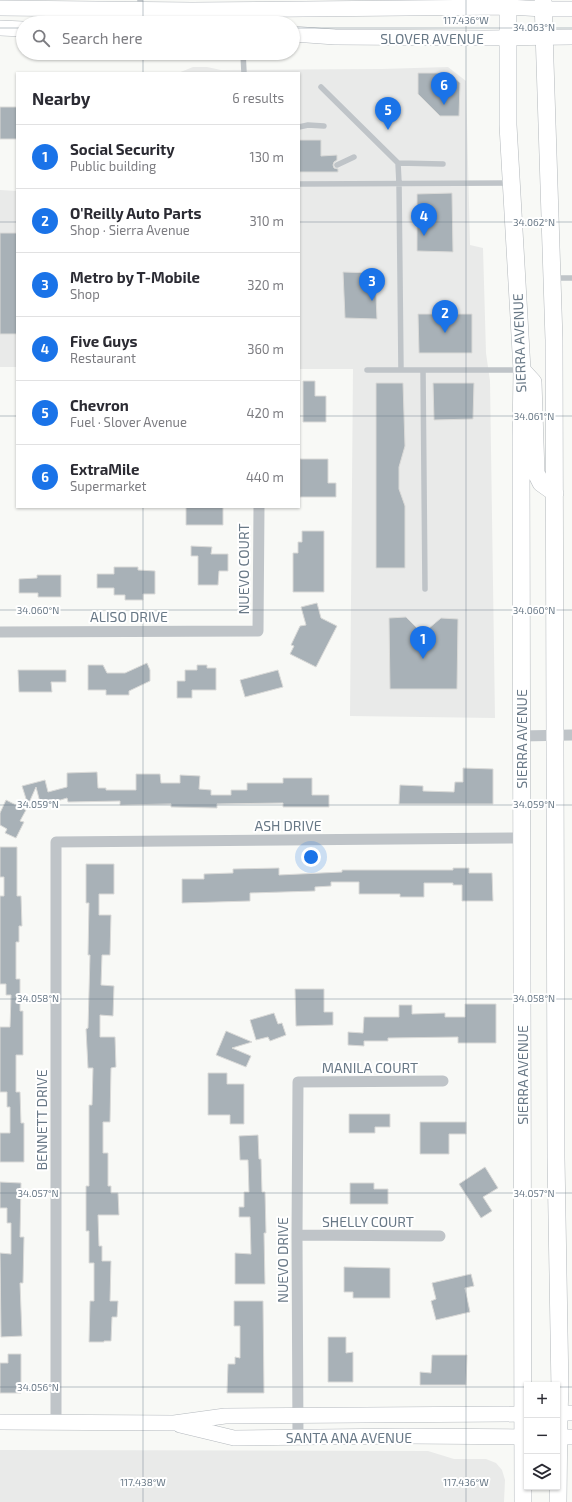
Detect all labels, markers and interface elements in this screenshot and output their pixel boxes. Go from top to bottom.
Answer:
text: 117.436°W [443,14,489,26]
search box [16,16,300,60]
text: 34.063°N [513,21,555,33]
icon: search [30,27,52,49]
text: Search here [62,29,143,47]
street label: SLOVER AVENUE [380,30,484,47]
pin: 6 [431,72,457,105]
text: Nearby [32,88,90,108]
text: 6 results [232,90,284,106]
pin: 5 [375,97,401,130]
text: Social Security [70,140,175,158]
text: 1 [42,149,48,165]
text: 130 m [249,149,284,165]
text: Public building [70,158,156,174]
pin: 4 [411,203,437,236]
text: O'Reilly Auto Parts [70,204,201,222]
text: 2 [41,213,49,229]
text: 310 m [249,213,284,229]
text: 34.062°N [513,216,555,228]
text: Shop · Sierra Avenue [70,222,190,238]
text: Metro by T-Mobile [70,268,200,286]
pin: 3 [359,268,385,301]
text: 3 [41,277,49,293]
text: 320 m [247,277,284,293]
text: Shop [70,286,100,302]
street label: SIERRA AVENUE [509,293,529,393]
pin: 2 [432,300,458,333]
text: Five Guys [70,332,138,350]
text: 4 [41,341,49,357]
text: 360 m [247,341,284,357]
text: Restaurant [70,350,136,366]
text: Chevron [70,396,129,414]
text: 5 [41,405,49,421]
text: 420 m [247,405,284,421]
text: 34.061°N [514,410,554,422]
text: Fuel · Slover Avenue [70,414,187,430]
text: ExtraMile [70,460,139,478]
text: 6 [41,469,49,485]
text: 440 m [246,469,284,485]
text: Supermarket [70,478,147,494]
street label: NUEVO COURT [235,523,252,615]
text: 34.060°N [17,604,59,616]
text: 34.060°N [513,604,555,616]
street label: ALISO DRIVE [90,608,168,625]
pin: 1 [410,626,436,659]
street label: SIERRA AVENUE [513,689,530,789]
text: 34.059°N [17,798,59,810]
text: 34.059°N [513,798,555,810]
street label: ASH DRIVE [254,817,322,834]
your location [301,847,321,867]
text: 34.058°N [17,992,59,1004]
text: 34.058°N [513,992,555,1004]
street label: SIERRA AVENUE [514,1025,531,1125]
street label: MANILA COURT [322,1059,418,1076]
street label: BENNETT DRIVE [33,1069,50,1171]
text: 34.057°N [17,1187,59,1199]
text: 34.057°N [513,1187,555,1199]
street label: SHELLY COURT [322,1213,414,1230]
street label: NUEVO DRIVE [274,1217,291,1303]
text: 34.056°N [17,1381,59,1393]
map controls [524,1382,560,1490]
button: + [524,1382,560,1418]
button: − [524,1418,560,1454]
street label: SANTA ANA AVENUE [286,1429,412,1446]
button: layers [524,1454,560,1490]
text: 117.438°W [120,1476,166,1488]
text: 117.436°W [443,1476,489,1488]

